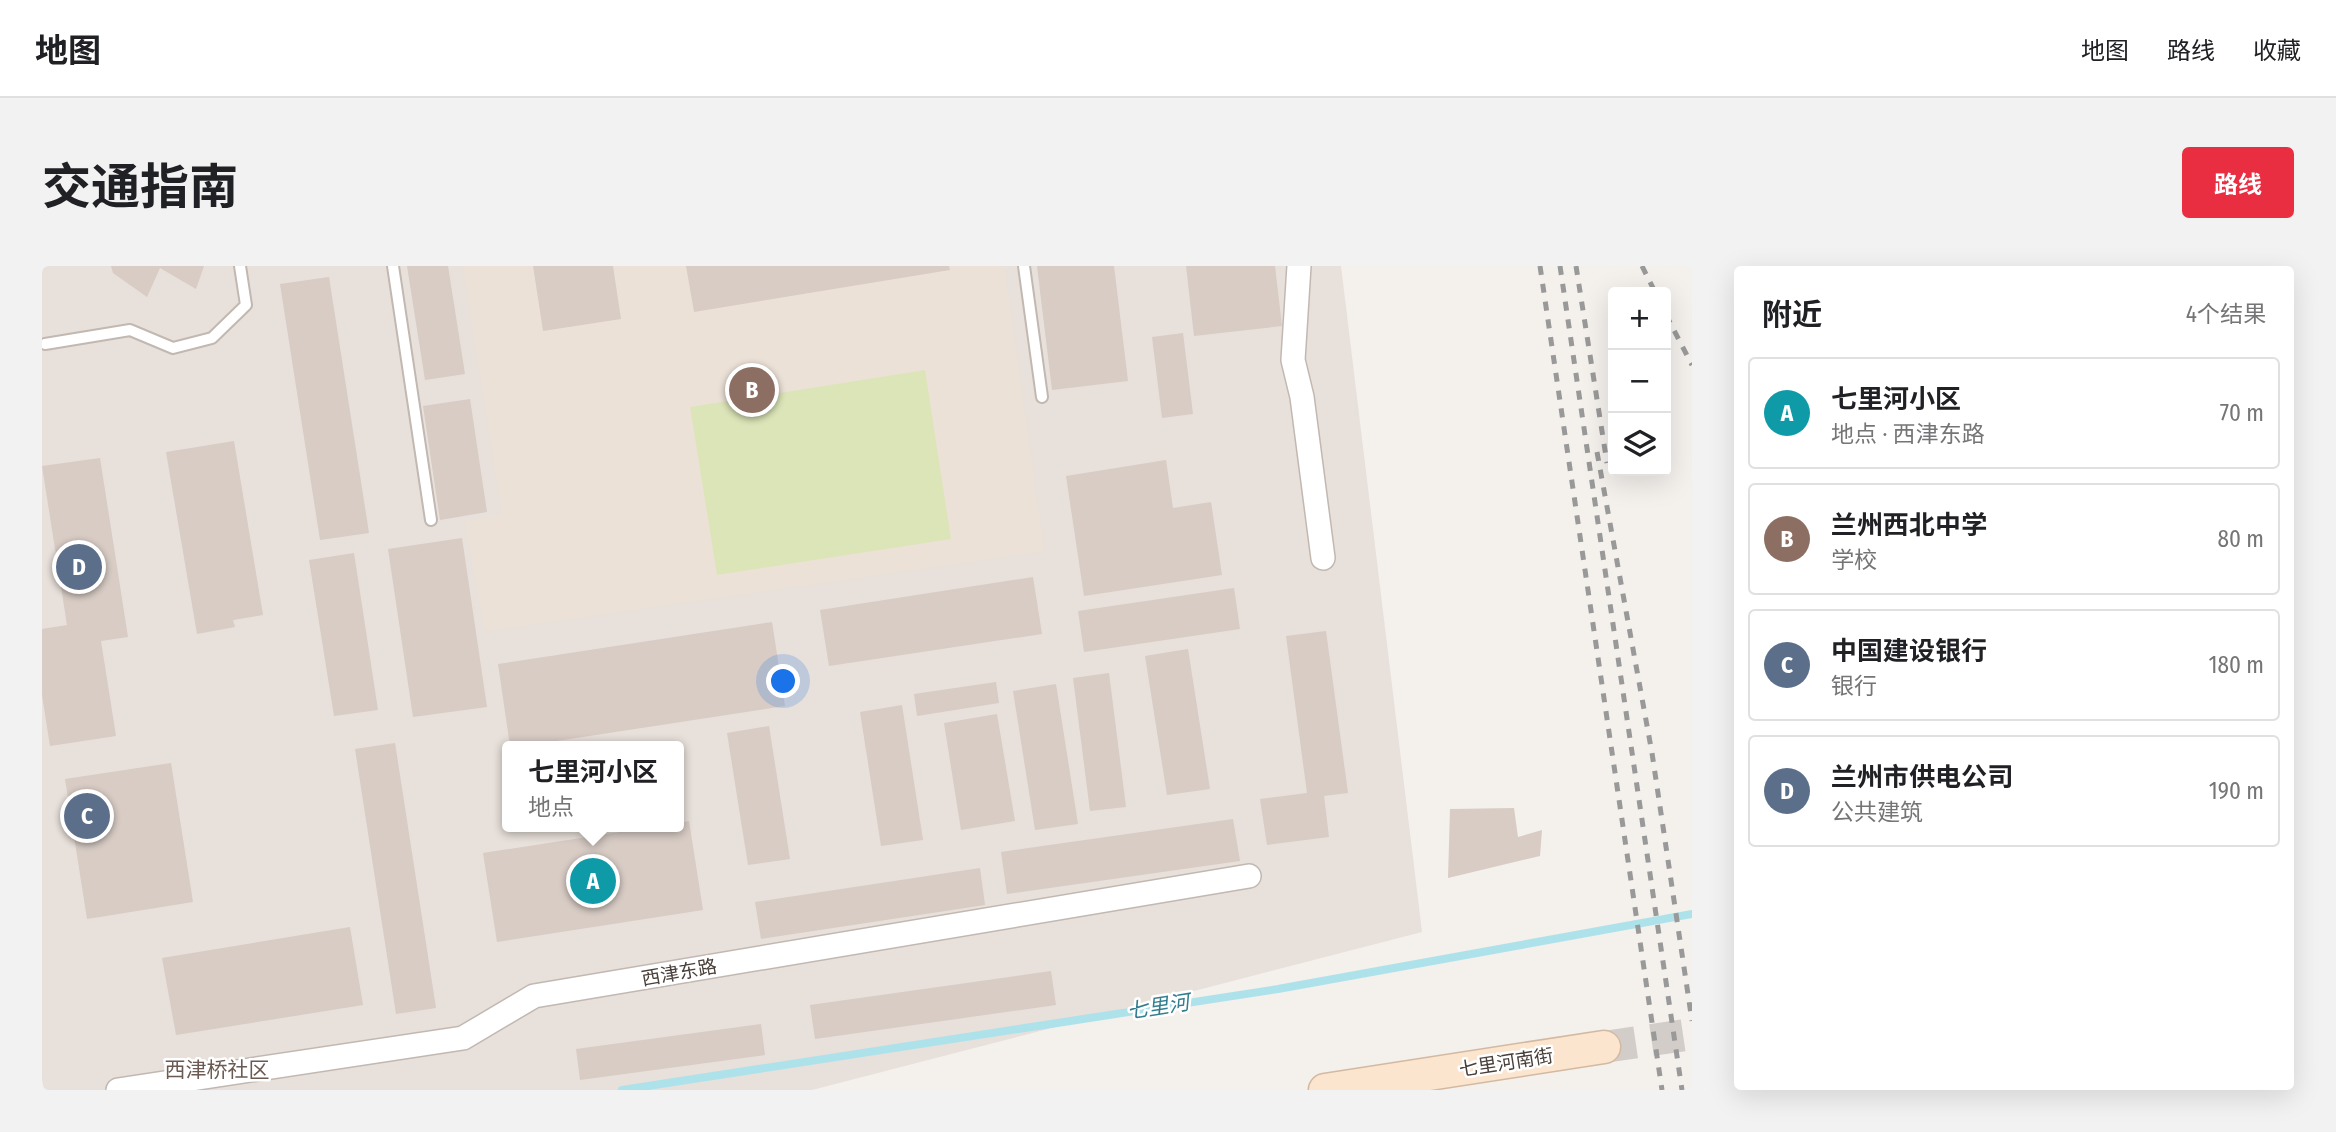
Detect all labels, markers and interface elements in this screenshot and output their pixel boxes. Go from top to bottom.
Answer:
text: 地图 [35,31,101,71]
text: 地图 [2081,37,2129,65]
text: 路线 [2167,37,2215,65]
text: 收藏 [2253,37,2301,65]
button: 路线 [2182,147,2294,218]
text: 交通指南 [42,158,238,217]
map controls [1608,287,1671,476]
button: + [1608,287,1671,350]
text: 附近 [1762,297,1822,333]
text: 4个结果 [2186,300,2266,328]
button: − [1608,350,1671,413]
pin: B [729,364,775,416]
text: 七里河小区 [1831,384,1961,415]
text: A [1781,399,1793,427]
text: 70 m [2220,399,2264,427]
button: layers [1608,413,1671,476]
text: 地点 · 西津东路 [1831,420,1985,448]
text: 兰州西北中学 [1831,510,1987,541]
text: B [1781,525,1793,553]
text: 80 m [2217,525,2264,553]
pin: D [56,541,102,593]
text: 学校 [1831,546,1877,574]
text: 中国建设银行 [1831,636,1987,667]
text: C [1781,651,1793,679]
text: 180 m [2208,651,2264,679]
your location [766,664,800,698]
text: 银行 [1831,672,1877,700]
popup [502,741,684,832]
text: 七里河小区 [528,757,658,788]
text: 兰州市供电公司 [1831,762,2013,793]
text: D [1780,777,1794,805]
text: 190 m [2209,777,2264,805]
pin: C [64,790,110,842]
text: 地点 [528,793,574,821]
text: 公共建筑 [1831,798,1923,826]
pin: A [570,855,616,907]
street label: 西津东路 [640,955,719,990]
water label: 七里河 [1125,989,1195,1025]
street label: 七里河南街 [1457,1044,1555,1081]
district label: 西津桥社区 [165,1057,270,1083]

